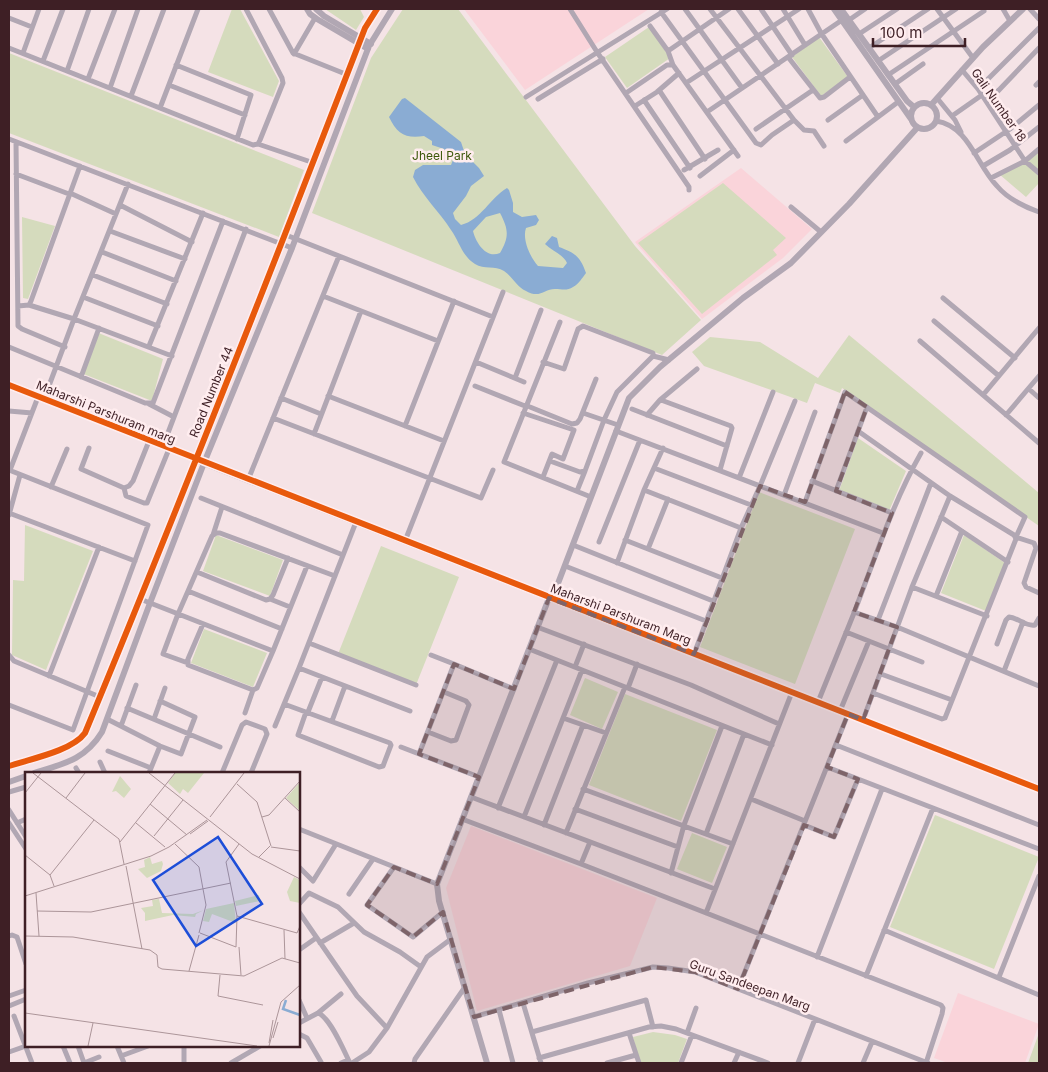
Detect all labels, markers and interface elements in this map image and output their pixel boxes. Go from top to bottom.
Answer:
scale bar [873,15,966,47]
text: 100 m [880,23,922,42]
street label: Gali Number 18 [968,65,1030,145]
park label: Jheel Park [412,148,472,163]
street label: Road Number 44 [186,344,236,440]
street label: Maharshi Parshuram marg [34,377,178,447]
street label: Maharshi Parshuram Marg [549,580,693,648]
inset map [25,772,300,1047]
street label: Guru Sandeepan Marg [687,956,813,1014]

